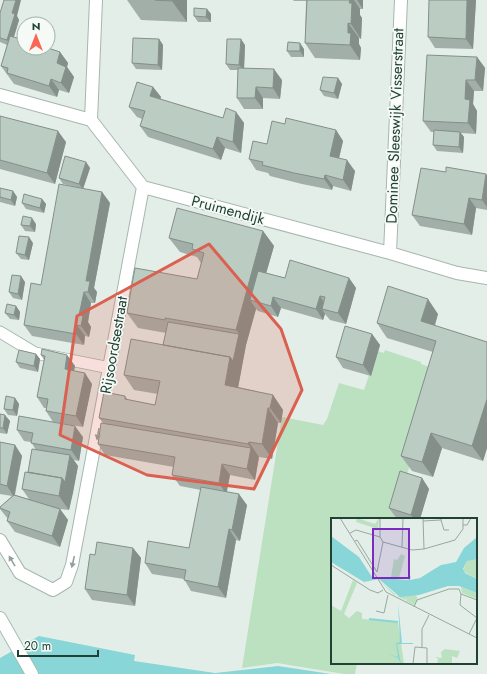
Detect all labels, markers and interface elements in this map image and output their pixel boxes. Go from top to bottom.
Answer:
north arrow [16,16,56,56]
text: N [32,18,40,34]
street label: Dominee Sleeswijk Visserstraat [381,28,409,224]
street label: Pruimendijk [189,190,267,230]
street label: Rijsoordsestraat [95,294,133,396]
one-way arrow [94,428,100,440]
inset map [331,518,477,664]
one-way arrow [9,555,16,567]
one-way arrow [69,556,75,568]
scale bar [18,632,98,658]
text: 20 m [24,637,51,655]

